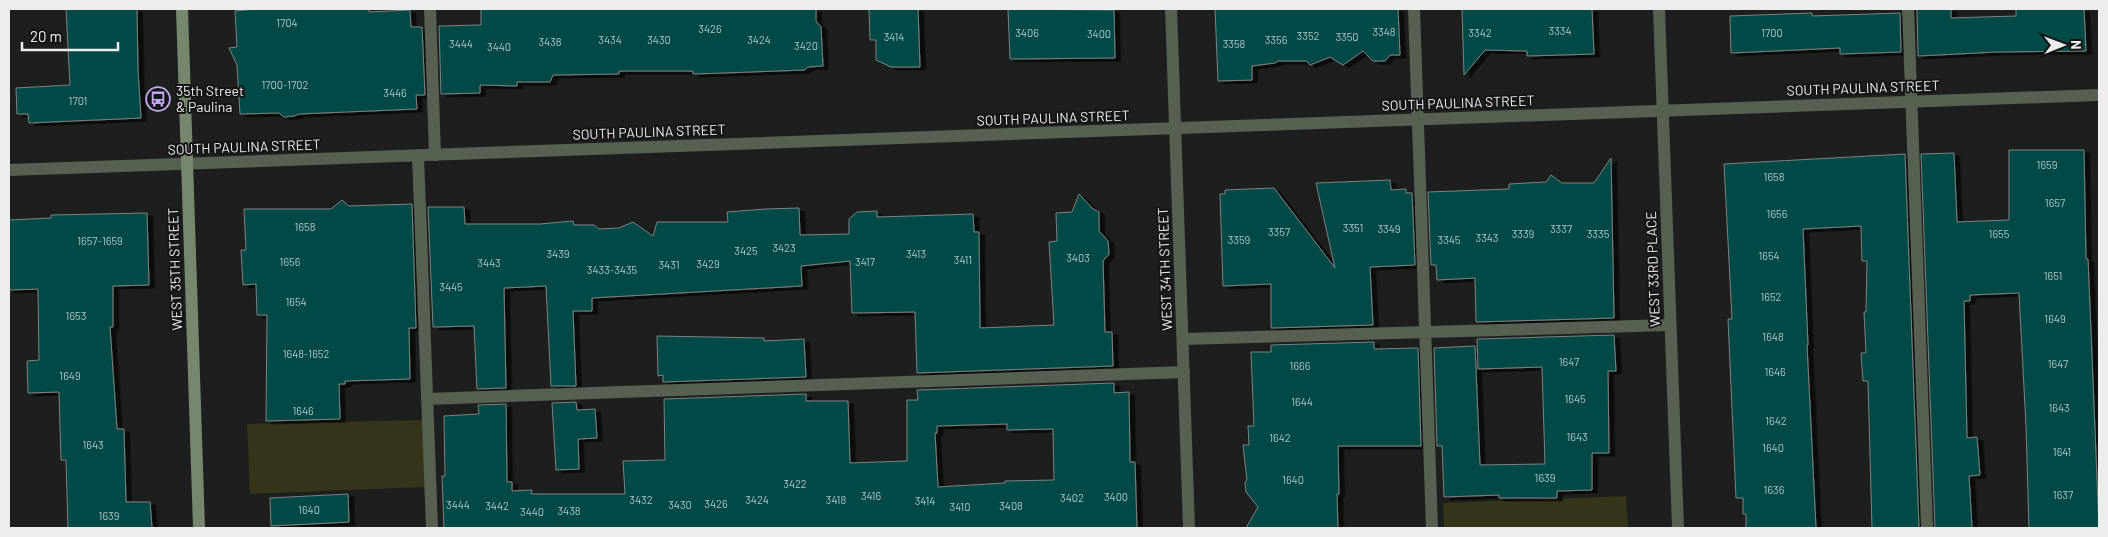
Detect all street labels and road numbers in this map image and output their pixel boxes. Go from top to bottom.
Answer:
street label: SOUTH PAULINA STREET [1786,76,1940,99]
street label: SOUTH PAULINA STREET [1381,91,1535,114]
street label: SOUTH PAULINA STREET [976,106,1130,129]
street label: SOUTH PAULINA STREET [572,120,726,143]
street label: SOUTH PAULINA STREET [167,135,321,158]
street label: WEST 35TH STREET [164,207,185,331]
street label: WEST 34TH STREET [1154,207,1175,331]
street label: WEST 33RD PLACE [1642,211,1663,327]

